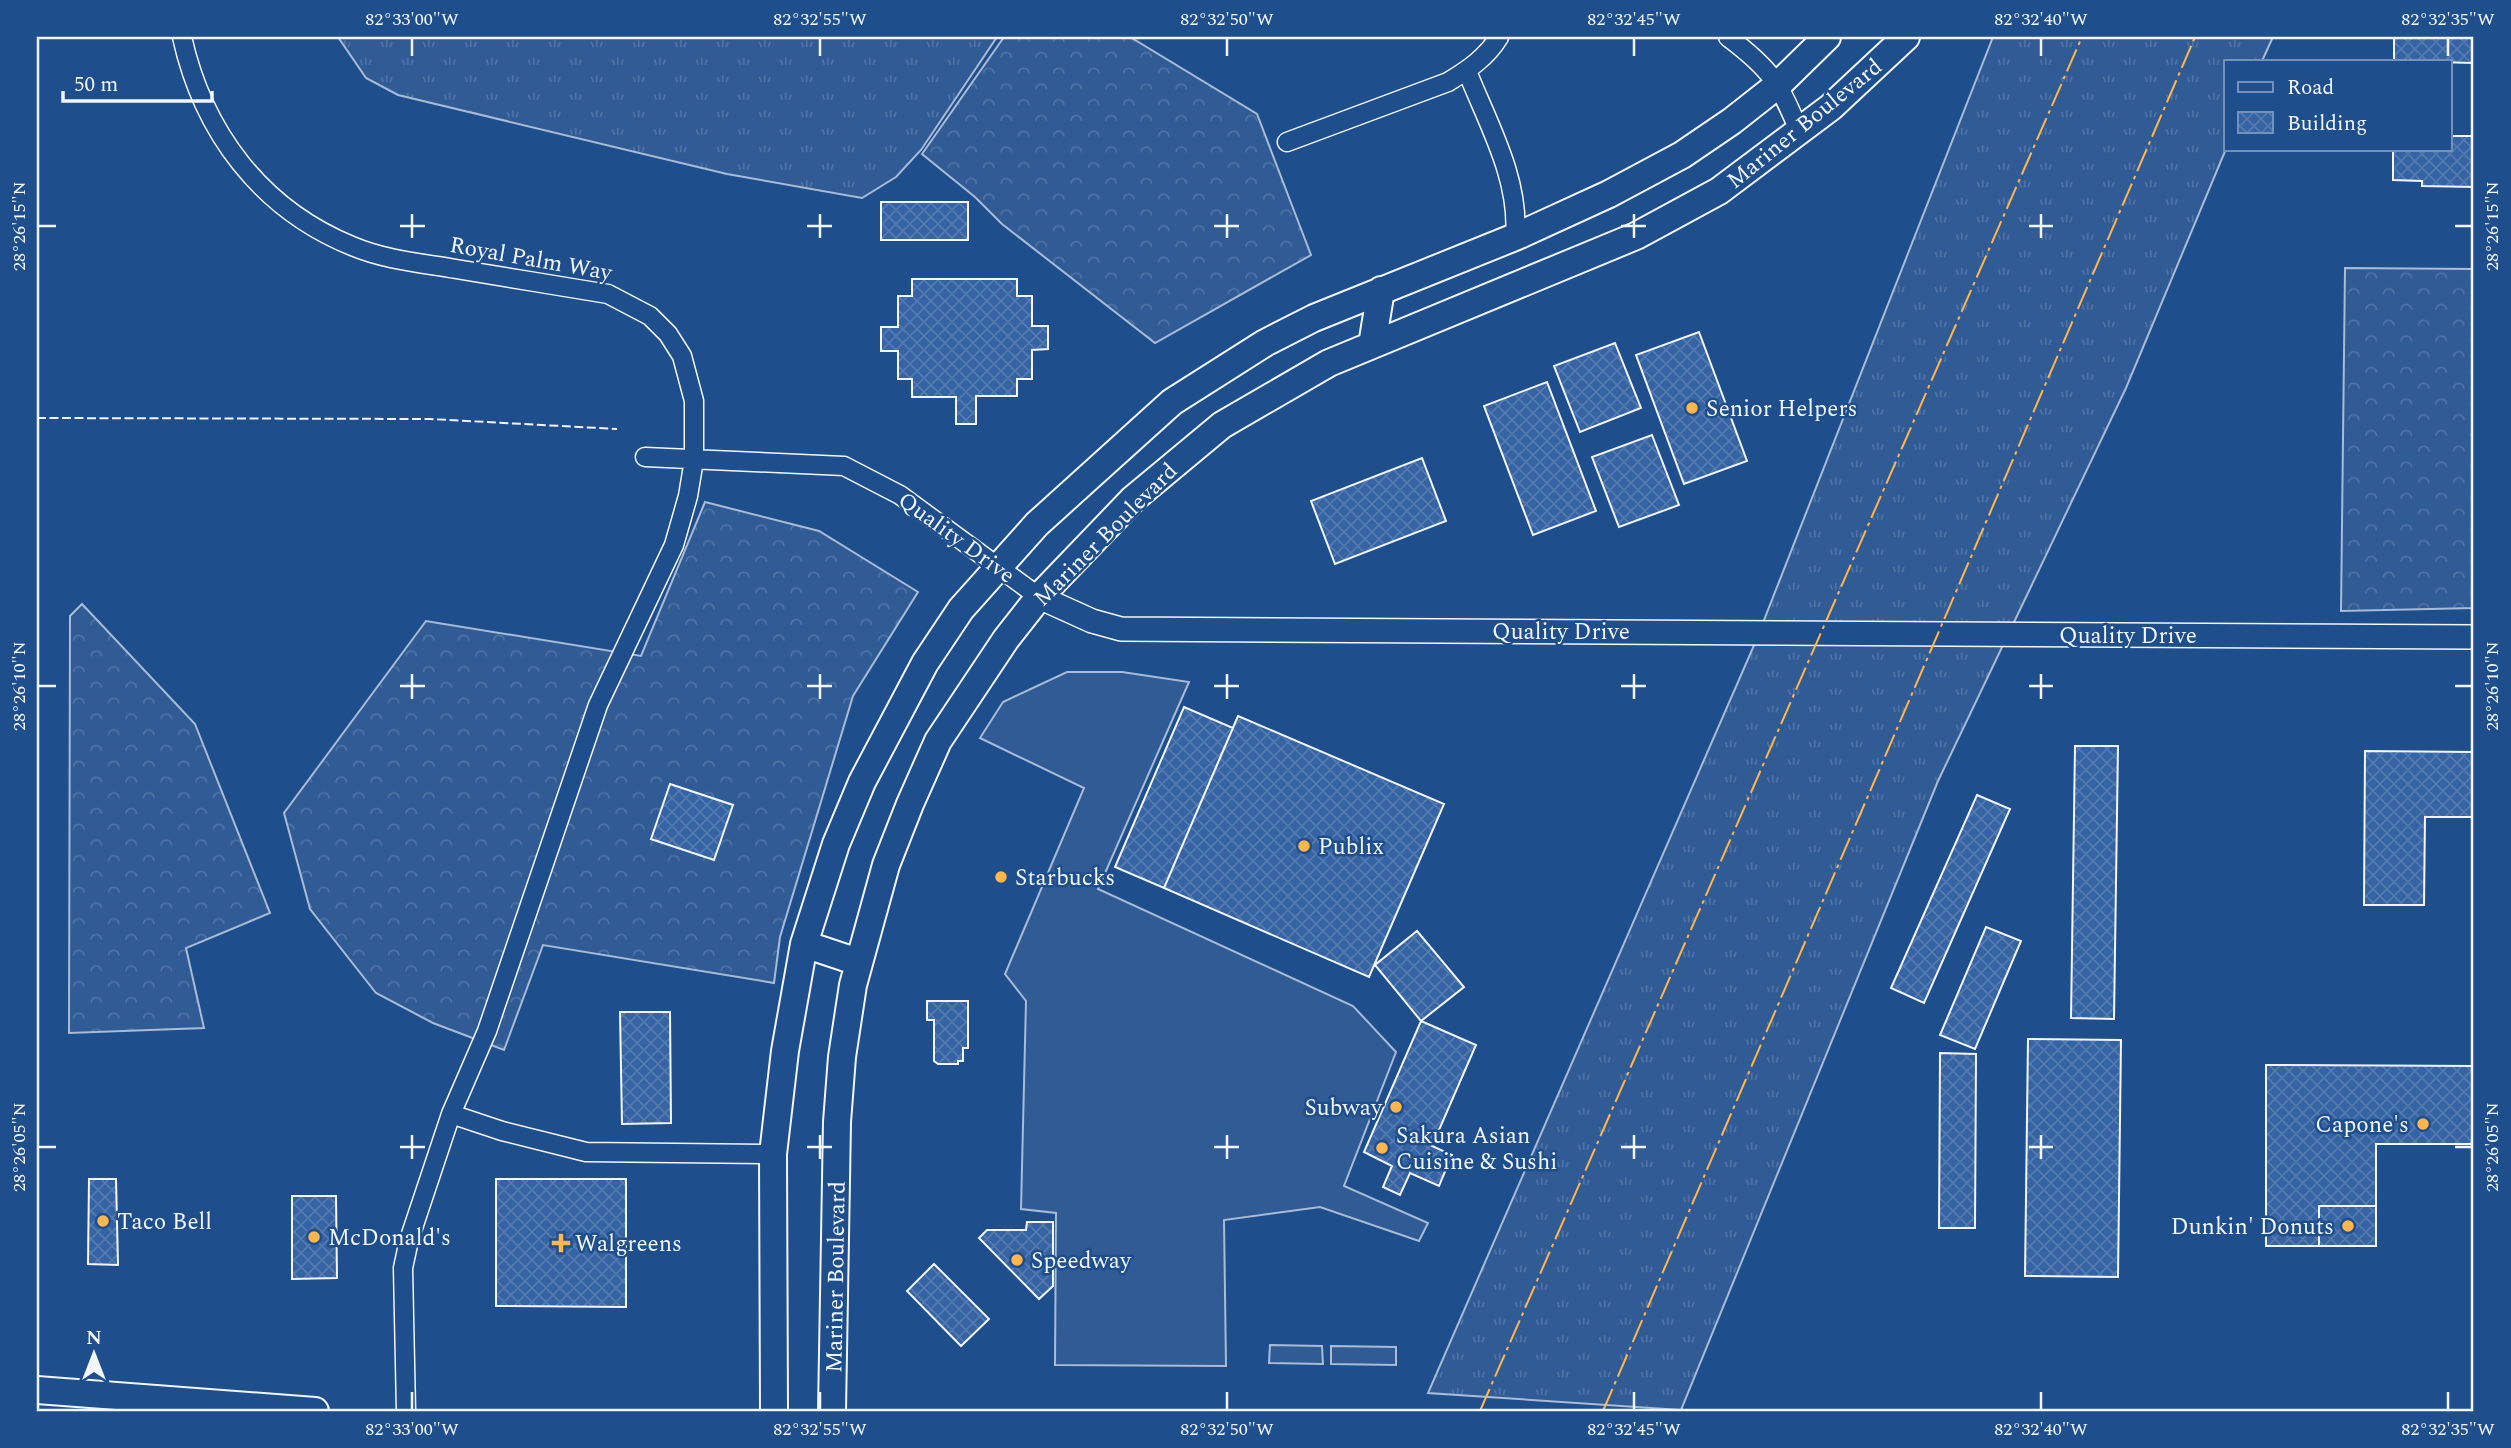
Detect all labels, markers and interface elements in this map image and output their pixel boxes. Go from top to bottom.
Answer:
text: 82°33'00"W [365,6,459,33]
text: 82°32'55"W [773,6,867,33]
text: 82°32'50"W [1180,6,1274,33]
text: 82°32'45"W [1587,6,1681,33]
text: 82°32'40"W [1994,6,2088,33]
text: 82°32'35"W [2401,6,2495,33]
street label: Mariner Boulevard [1719,50,1891,198]
scale bar [63,60,212,104]
legend [2224,60,2452,150]
text: 50 m [74,69,118,101]
text: Road [2287,72,2334,104]
text: Building [2287,108,2367,140]
text: 28°26'15"N [6,181,33,271]
text: 28°26'15"N [2479,181,2506,271]
street label: Royal Palm Way [447,228,616,291]
place label: Senior Helpers [1706,392,1857,427]
marker: Senior Helpers [1684,400,1700,416]
street label: Mariner Boulevard [1026,455,1186,615]
street label: Quality Drive [890,484,1022,593]
street label: Quality Drive [1492,615,1630,650]
street label: Quality Drive [2059,619,2197,654]
text: 28°26'10"N [6,641,33,731]
text: 28°26'10"N [2479,641,2506,731]
place label: Publix [1318,830,1384,865]
marker: Publix [1296,838,1312,854]
place label: Starbucks [1015,861,1115,896]
marker: Starbucks [993,869,1009,885]
place label: Subway [1305,1091,1383,1126]
marker: Subway [1388,1099,1404,1115]
text: 28°26'05"N [6,1102,33,1192]
text: 28°26'05"N [2479,1102,2506,1192]
place label: Capone's [2315,1108,2409,1143]
marker: Capone's [2415,1116,2431,1132]
place label: Sakura Asian Cuisine & Sushi [1396,1119,1557,1180]
marker: Sakura Asian Cuisine & Sushi [1374,1140,1390,1156]
street label: Mariner Boulevard [817,1181,856,1373]
place label: Taco Bell [117,1205,212,1240]
place label: Dunkin' Donuts [2171,1210,2334,1245]
marker: Taco Bell [95,1213,111,1229]
marker: Dunkin' Donuts [2340,1218,2356,1234]
place label: McDonald's [328,1221,451,1256]
place label: Walgreens [575,1227,682,1262]
marker: McDonald's [306,1229,322,1245]
marker: Walgreens [553,1235,569,1251]
place label: Speedway [1031,1244,1132,1279]
marker: Speedway [1009,1252,1025,1268]
north arrow [60,1318,130,1388]
text: N [86,1324,102,1353]
text: 82°33'00"W [365,1416,459,1443]
text: 82°32'55"W [773,1416,867,1443]
text: 82°32'50"W [1180,1416,1274,1443]
text: 82°32'45"W [1587,1416,1681,1443]
text: 82°32'40"W [1994,1416,2088,1443]
text: 82°32'35"W [2401,1416,2495,1443]

